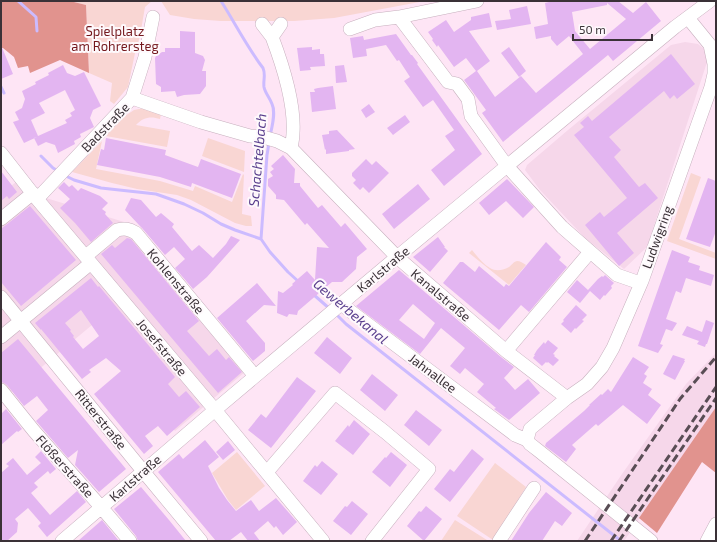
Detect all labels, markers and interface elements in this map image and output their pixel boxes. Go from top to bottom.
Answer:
scale bar [573,16,652,42]
text: 50 m [579,22,606,36]
park label: Spielplatz am Rohrersteg [71,23,159,54]
street label: Badstraße [78,99,132,155]
water label: Schachtelbach [244,113,270,207]
street label: Ludwigring [638,203,676,271]
street label: Karlstraße [354,242,412,296]
street label: Kohlenstraße [144,245,208,317]
street label: Kanalstraße [408,265,474,325]
water label: Gewerbekanal [310,275,392,347]
street label: Josefstraße [133,315,191,379]
street label: Jahnallee [406,350,460,396]
street label: Ritterstraße [72,386,130,452]
street label: Flößerstraße [33,431,97,501]
street label: Karlstraße [106,451,164,505]

